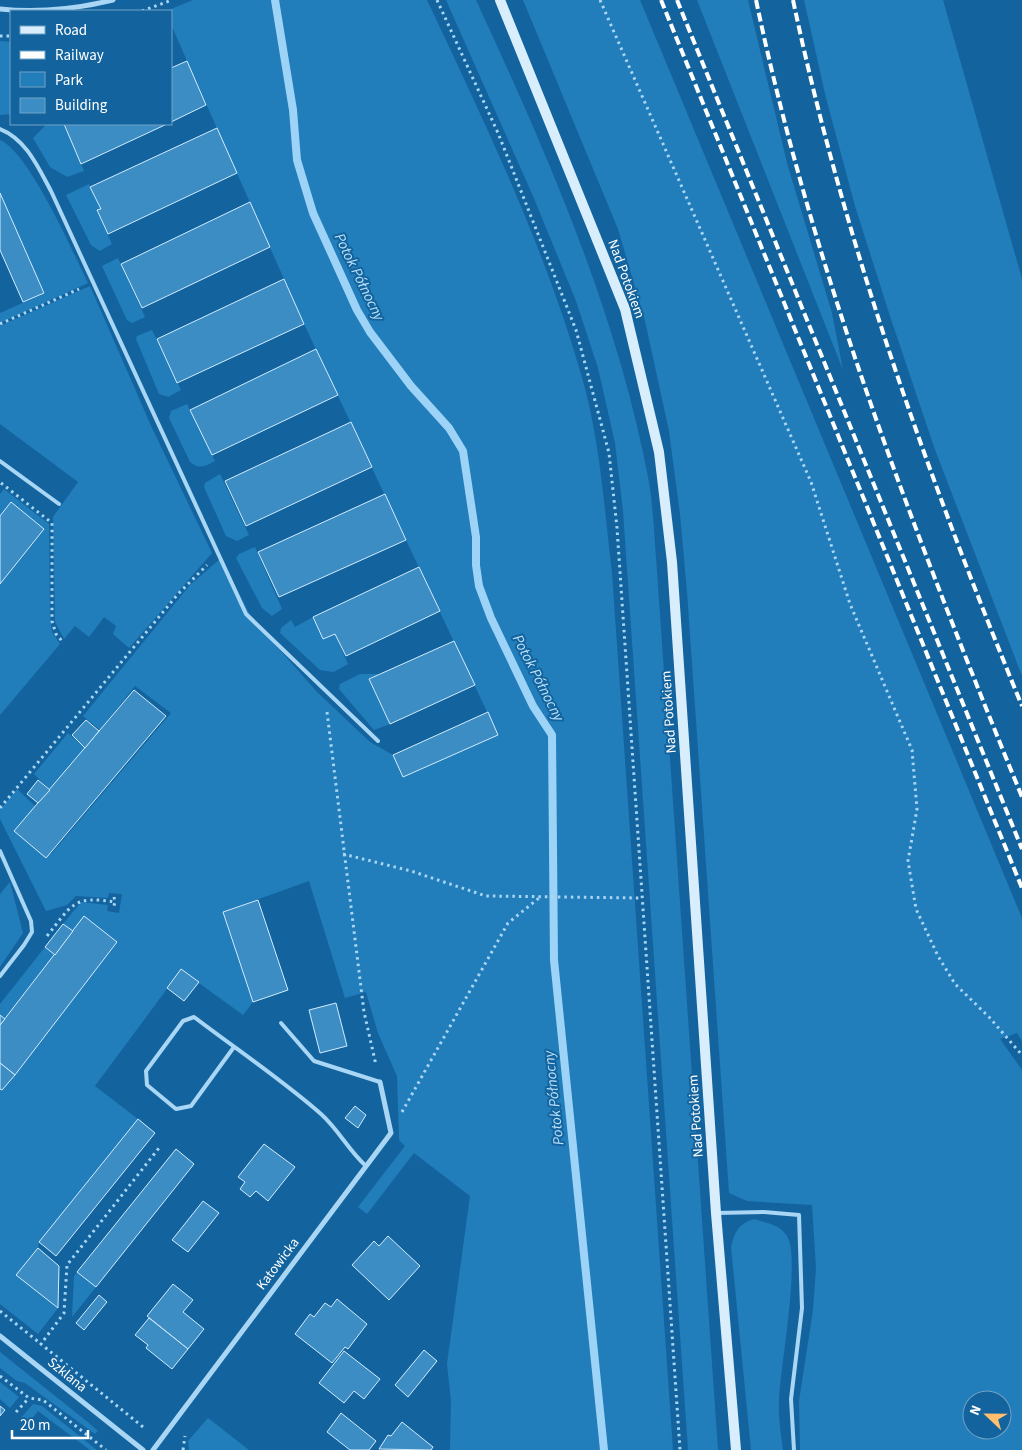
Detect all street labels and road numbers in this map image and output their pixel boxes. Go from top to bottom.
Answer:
street label: Nad Potokiem [602,237,650,321]
street label: Nad Potokiem [656,670,682,754]
street label: Nad Potokiem [683,1074,709,1158]
street label: Katowicka [252,1234,304,1294]
street label: Szklana [43,1353,91,1397]

